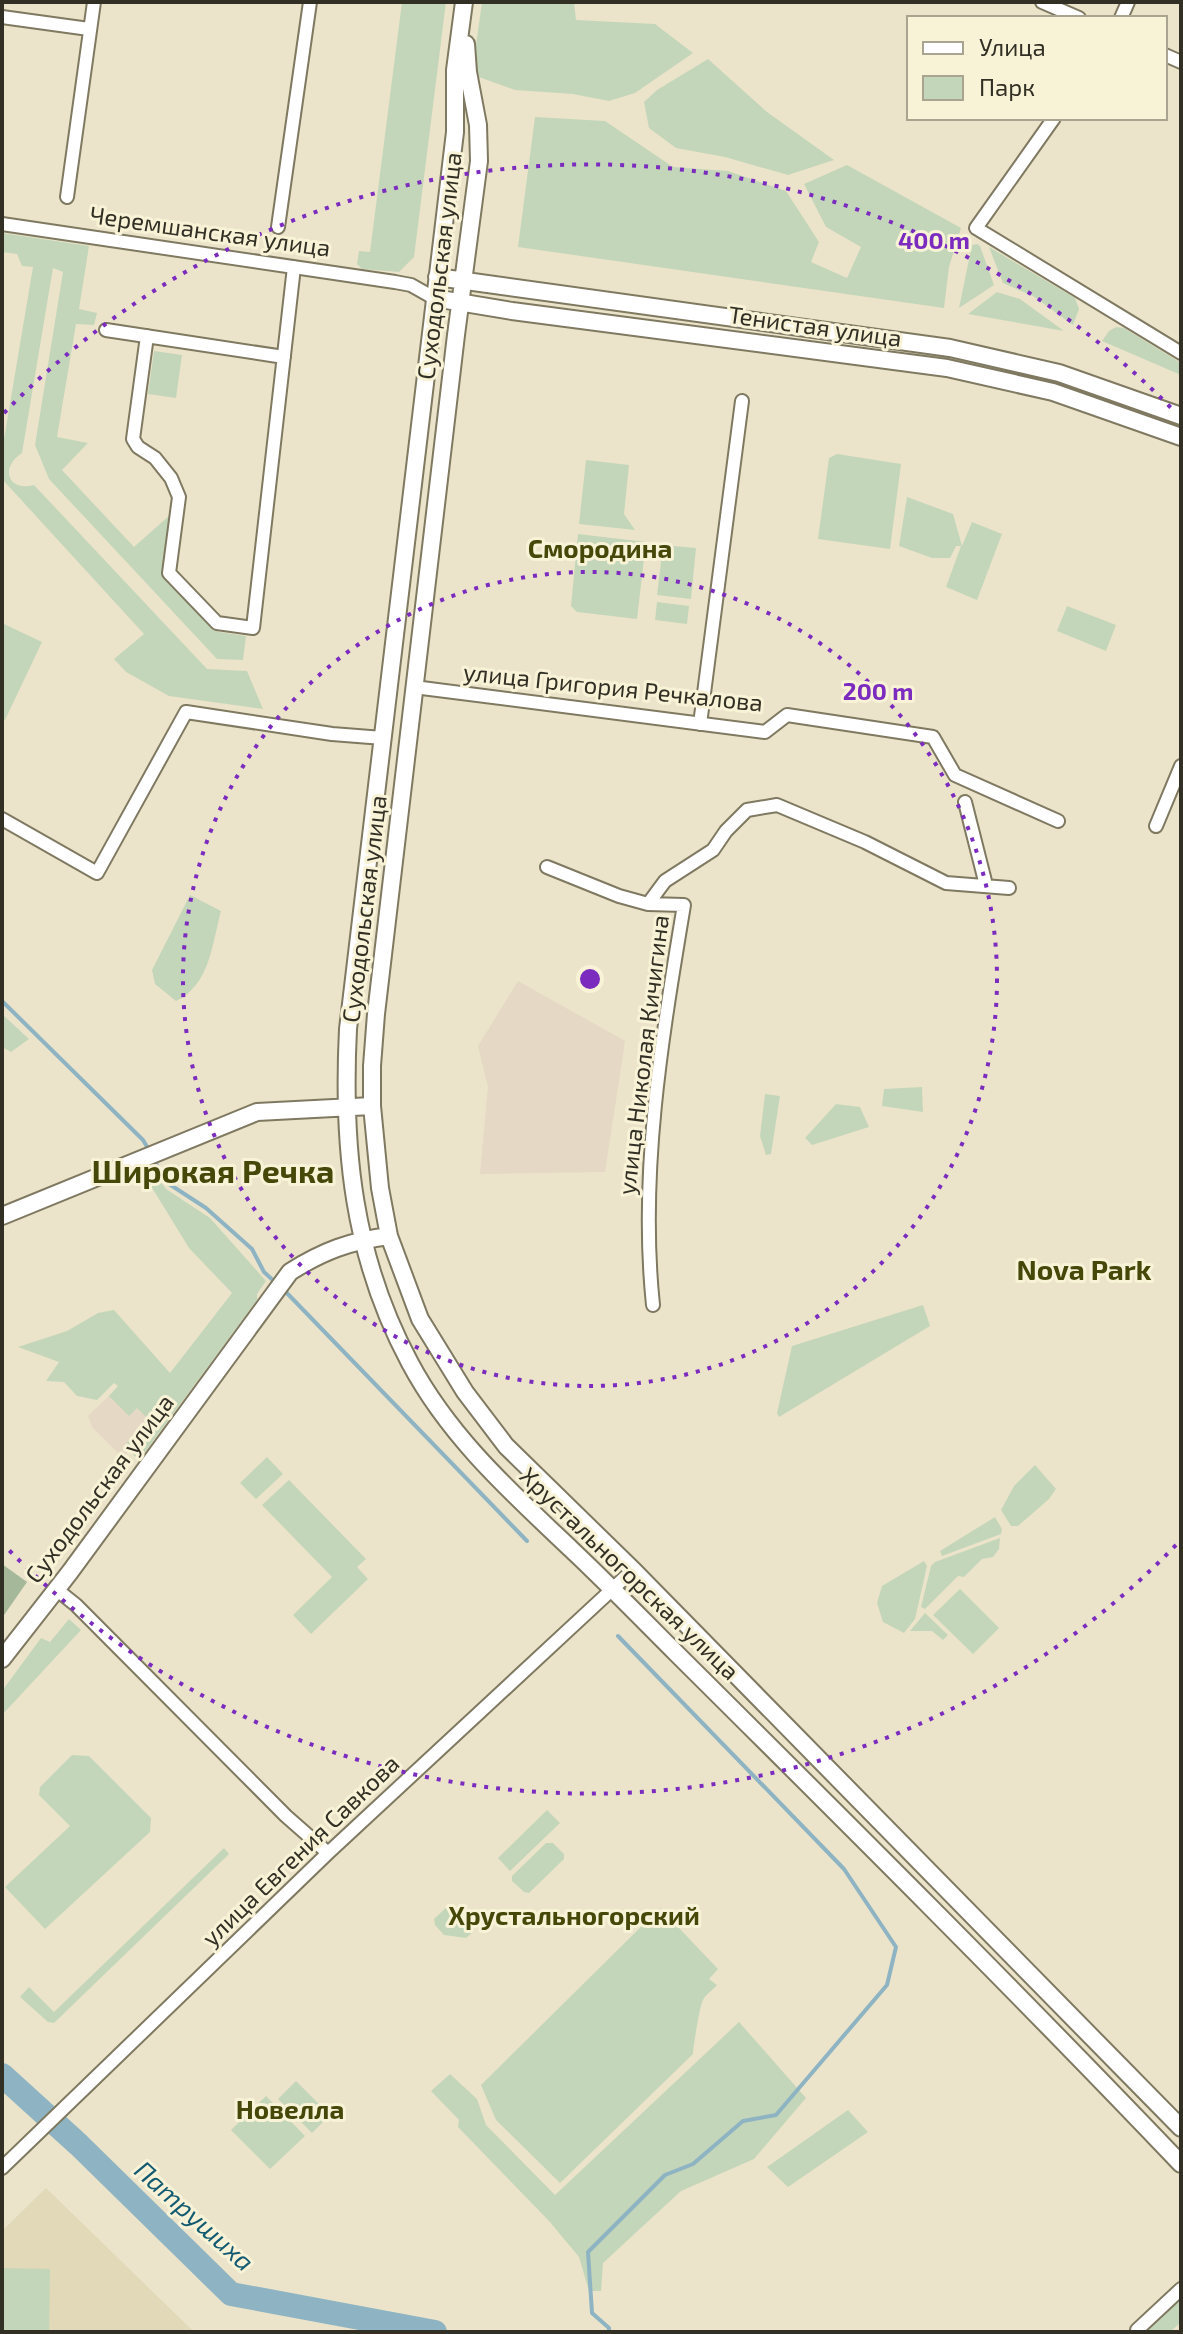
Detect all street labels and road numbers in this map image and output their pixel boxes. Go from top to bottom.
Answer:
street label: Суходольская улица [410,150,468,381]
street label: Черемшанская улица [88,199,332,263]
street label: Тенистая улица [727,299,904,353]
street label: улица Григория Речкалова [462,656,764,718]
street label: Суходольская улица [335,793,393,1024]
street label: улица Николая Кичигина [611,913,675,1196]
street label: Суходольская улица [18,1388,180,1589]
street label: Хрустальногорская улица [514,1461,746,1686]
street label: улица Евгения Савкова [195,1748,405,1952]

